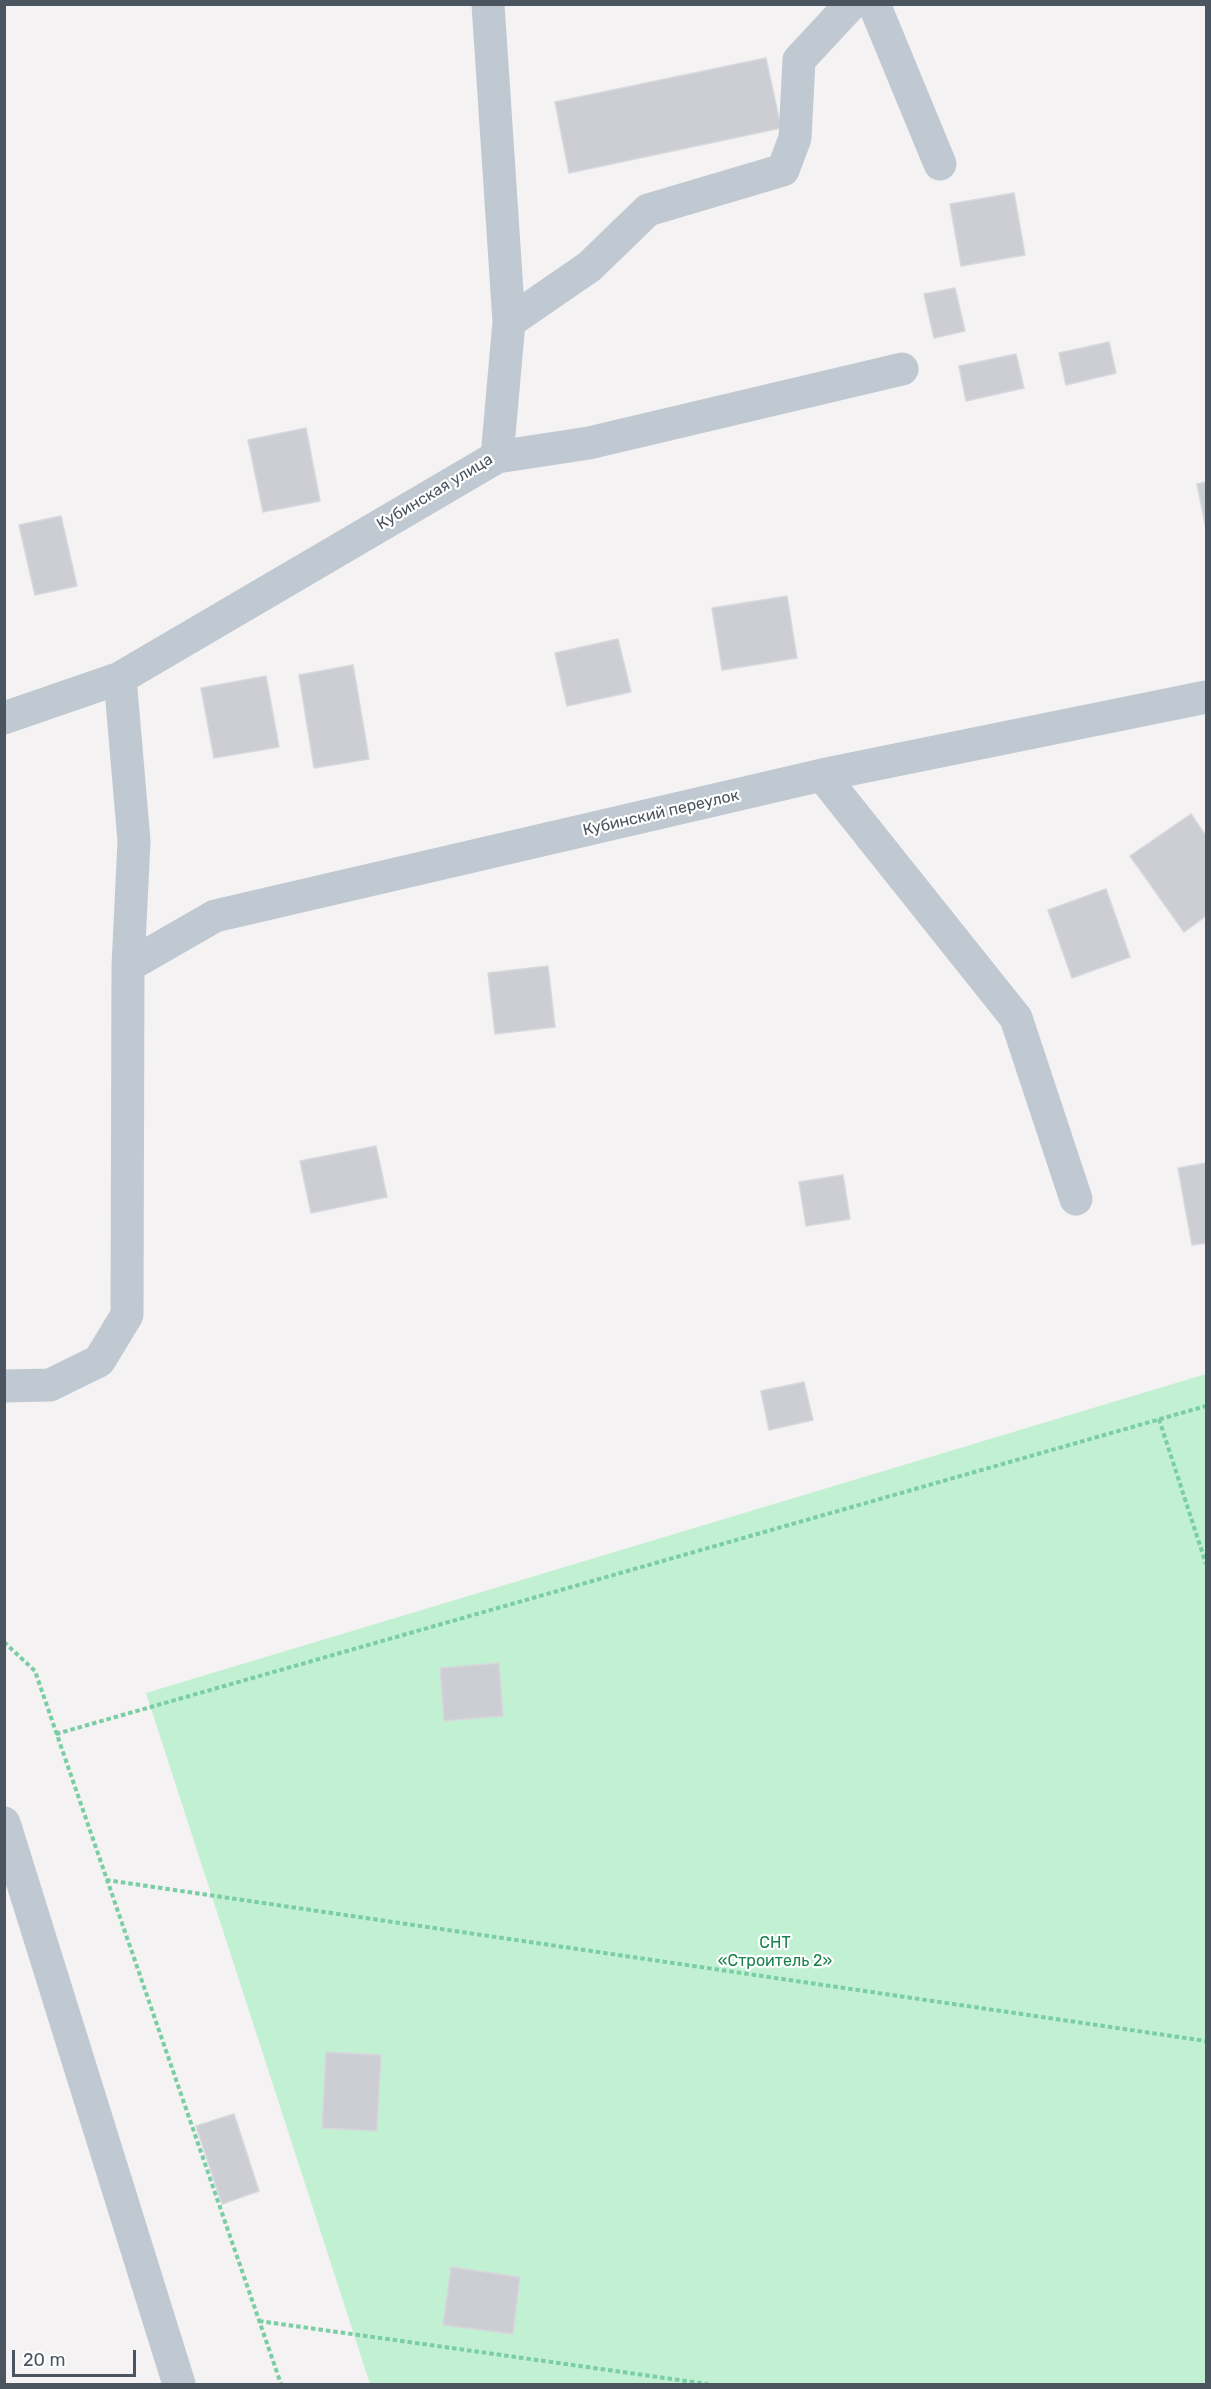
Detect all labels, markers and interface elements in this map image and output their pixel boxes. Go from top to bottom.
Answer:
street label: Кубинская улица [374,450,496,534]
street label: Кубинский переулок [581,786,741,840]
park label: СНТ «Строитель 2» [718,1933,832,1971]
scale bar [15,2338,140,2376]
text: 20 m [23,2349,65,2371]

